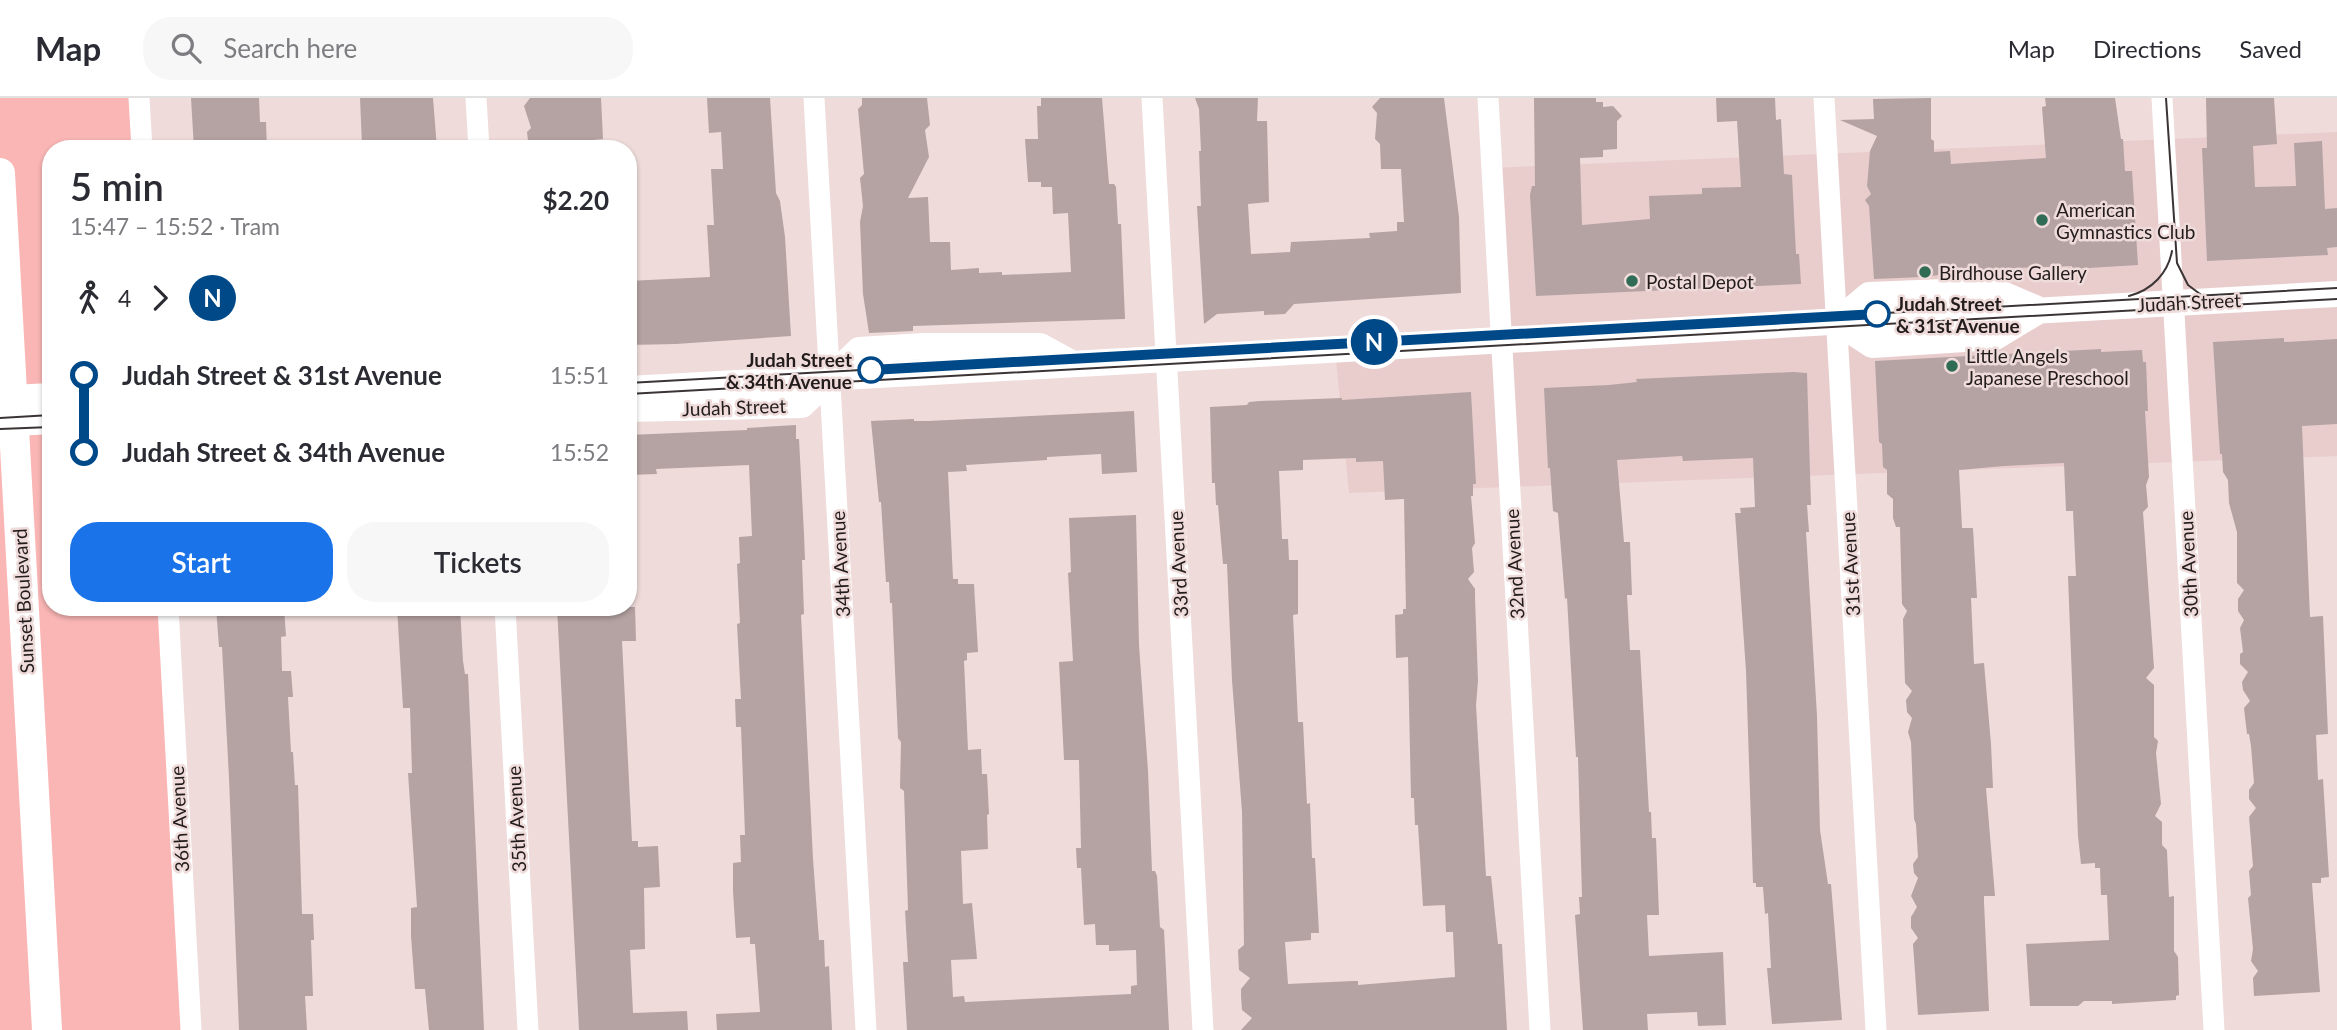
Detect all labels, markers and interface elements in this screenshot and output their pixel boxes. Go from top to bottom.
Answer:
search box [143,17,633,80]
text: Map [35,28,101,68]
icon: search [167,29,205,67]
text: Search here [223,32,357,64]
text: Map [2008,34,2055,63]
text: Directions [2093,34,2201,63]
text: Saved [2239,34,2302,63]
text: 5 min [70,163,164,209]
text: $2.20 [543,184,609,216]
place label: American Gymnastics Club [2056,198,2196,243]
text: 15:47 – 15:52 · Tram [70,212,280,240]
marker: American Gymnastics Club [2034,212,2050,228]
place label: Birdhouse Gallery [1939,261,2087,284]
marker: Birdhouse Gallery [1917,264,1933,280]
place label: Postal Depot [1646,270,1754,293]
marker: Postal Depot [1624,273,1640,289]
icon: walk [70,279,108,317]
icon: forward [141,279,179,317]
text: N [203,283,222,312]
text: 4 [118,284,131,312]
street label: Judah Street [2137,288,2242,316]
place label: Judah Street & 31st Avenue [1896,292,2020,337]
marker: Judah Street & 31st Avenue [1864,301,1890,327]
line badge: N [1351,319,1397,365]
text: N [1365,327,1383,356]
place label: Little Angels Japanese Preschool [1966,344,2129,389]
place label: Judah Street & 34th Avenue [726,348,852,393]
marker: Judah Street & 34th Avenue [858,357,884,383]
marker: Little Angels Japanese Preschool [1944,358,1960,374]
text: Judah Street & 31st Avenue [122,359,442,391]
text: 15:51 [550,361,609,389]
street label: Judah Street [682,394,787,420]
text: Judah Street & 34th Avenue [122,436,445,468]
text: 15:52 [550,438,609,466]
street label: 32nd Avenue [1500,508,1528,620]
street label: 34th Avenue [826,510,854,618]
street label: 33rd Avenue [1164,510,1192,618]
street label: 30th Avenue [2174,510,2202,618]
street label: 31st Avenue [1836,511,1864,617]
button: Start [70,522,333,602]
button: Tickets [347,522,609,602]
street label: Sunset Boulevard [8,528,38,674]
street label: 36th Avenue [165,765,193,873]
street label: 35th Avenue [502,765,530,873]

